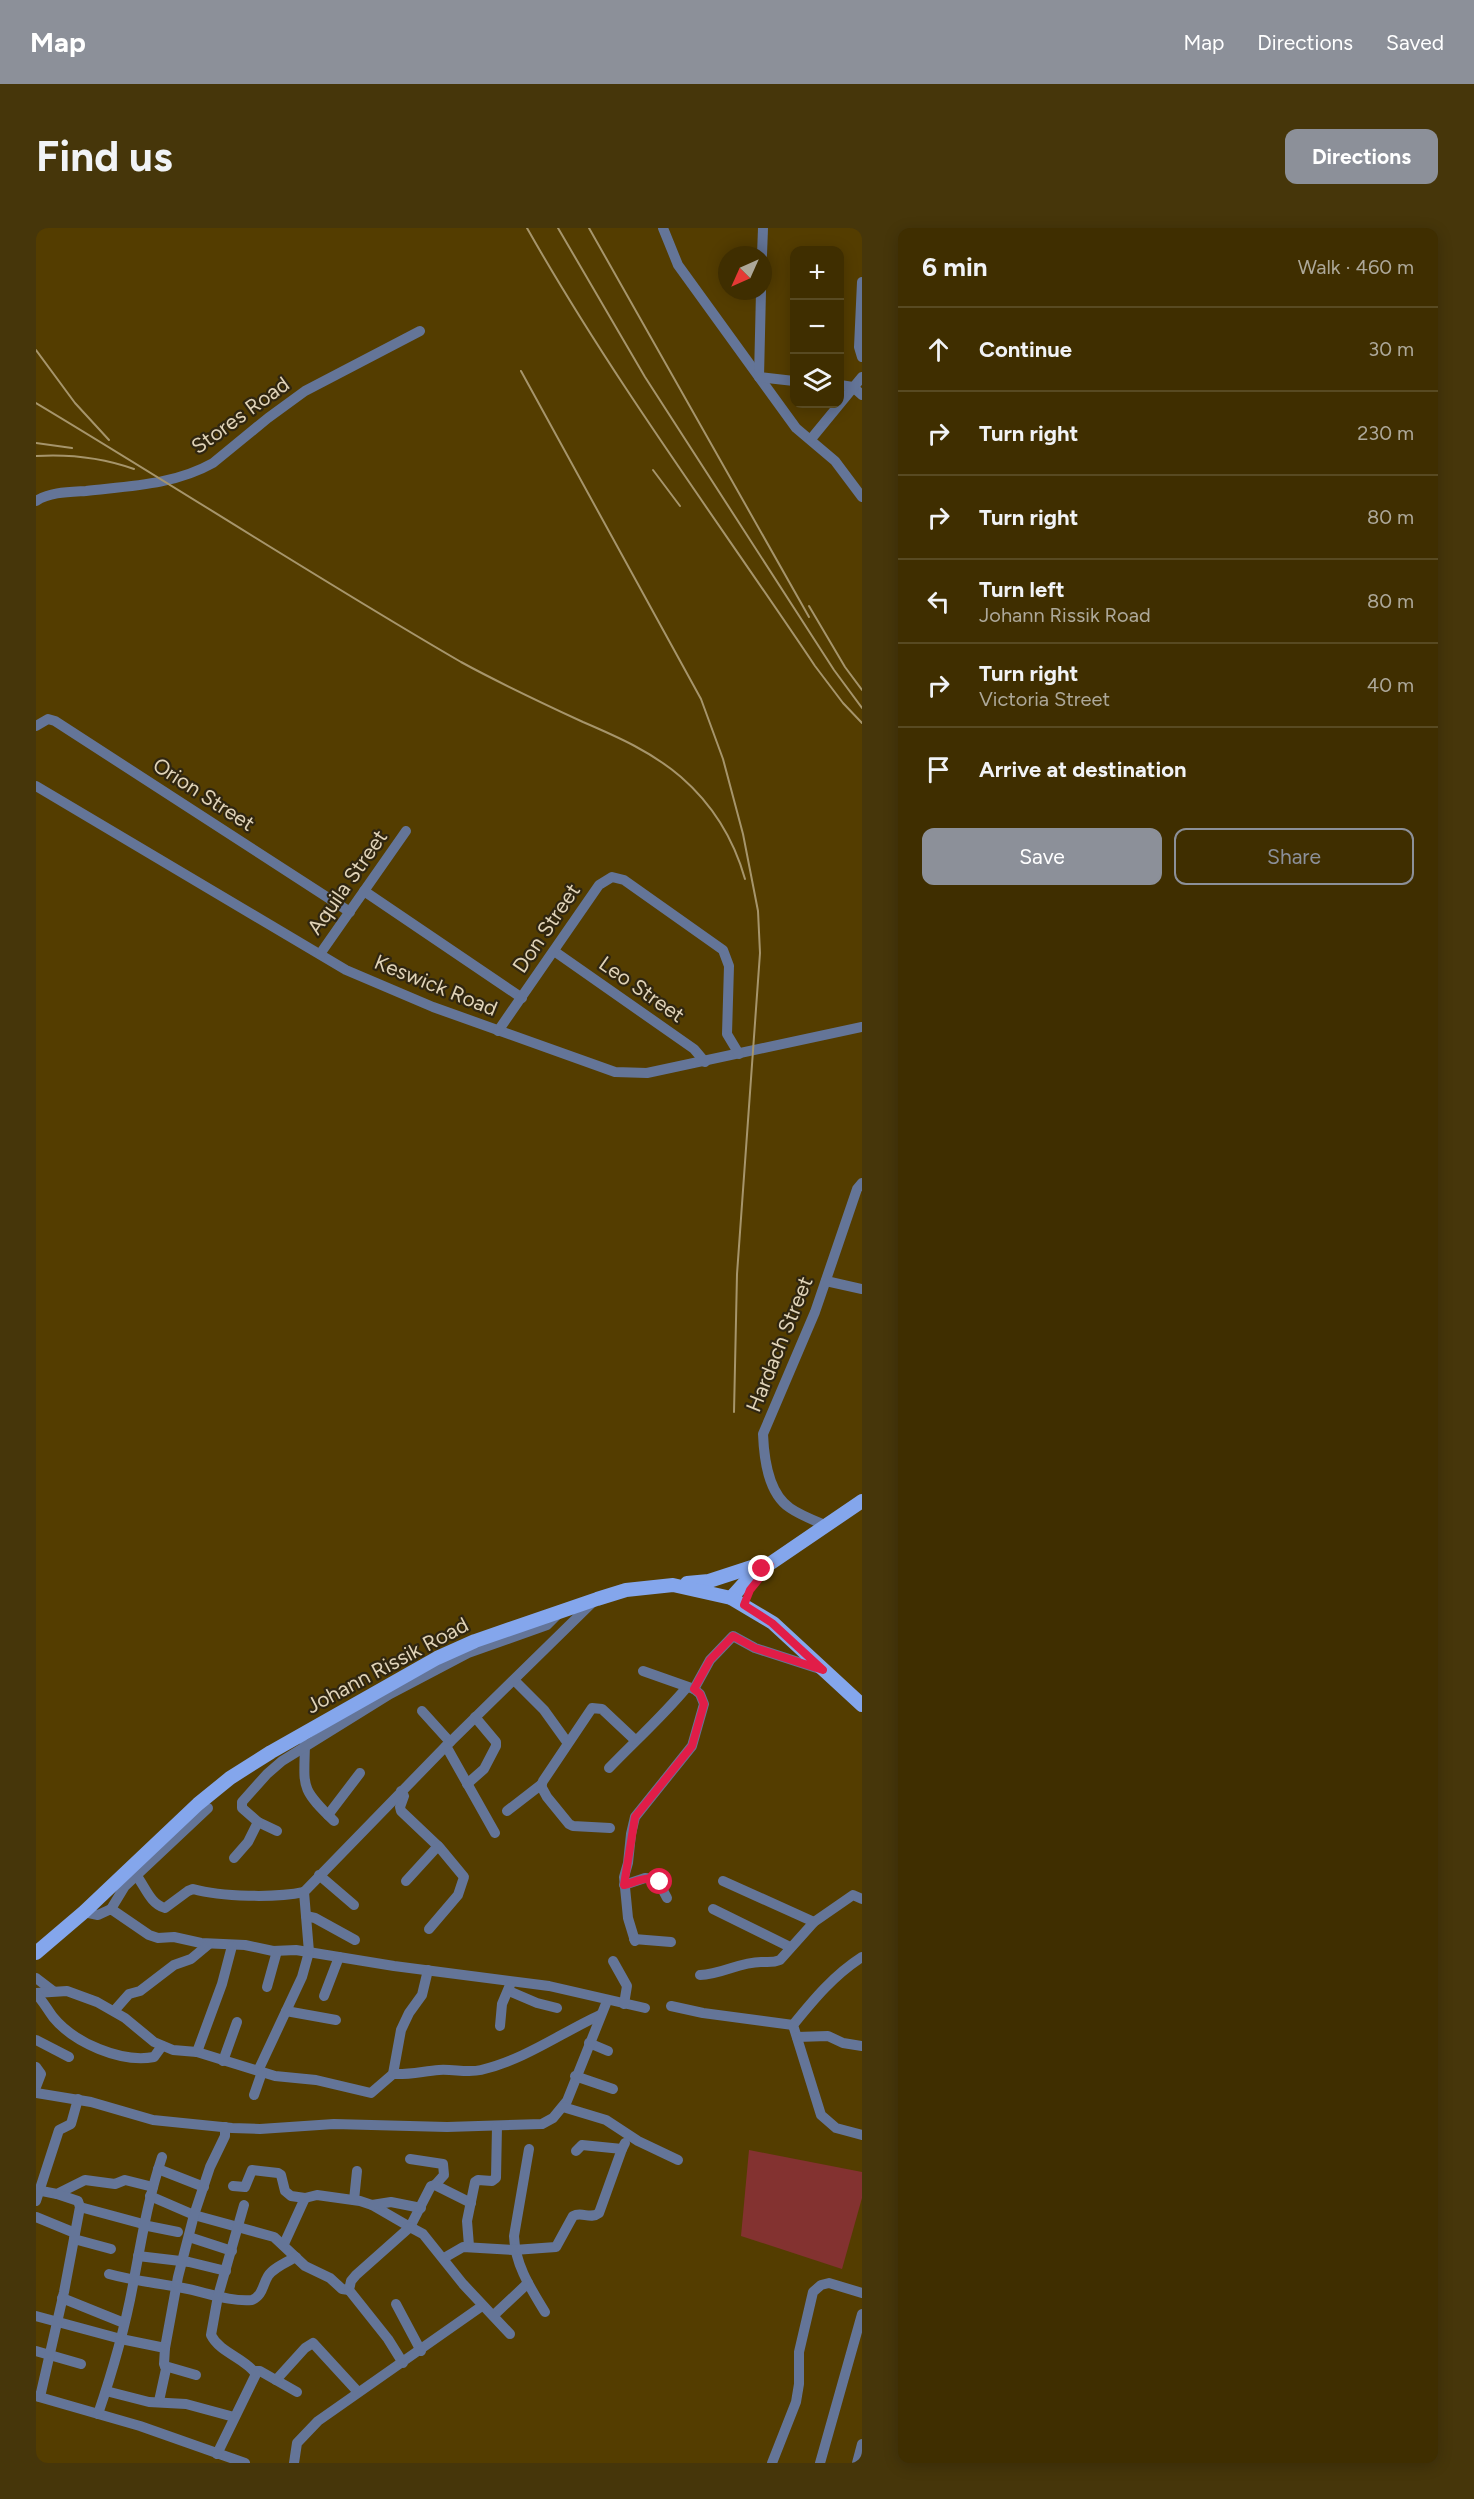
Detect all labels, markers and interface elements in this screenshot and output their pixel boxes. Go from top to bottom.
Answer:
text: Map [30,25,86,59]
text: Map [1183,30,1224,55]
text: Directions [1257,30,1353,55]
text: Saved [1386,30,1444,55]
button: Directions [1285,129,1438,184]
text: Find us [36,131,173,182]
north arrow [718,246,772,300]
map controls [790,246,844,408]
button: + [790,246,844,300]
text: 6 min [922,251,988,283]
text: Walk · 460 m [1298,255,1414,279]
button: − [790,300,844,354]
icon: ahead [922,333,955,366]
text: Continue [979,336,1072,363]
text: 30 m [1368,337,1414,361]
button: layers [790,354,844,408]
street label: Stores Road [186,371,294,459]
icon: right [922,417,955,450]
text: Turn right [979,420,1078,447]
text: 230 m [1357,421,1414,445]
icon: right [922,501,955,534]
text: Turn right [979,504,1078,531]
text: 80 m [1367,505,1414,529]
text: Turn left [979,576,1065,603]
icon: left [922,585,955,618]
text: 80 m [1367,589,1414,613]
text: Johann Rissik Road [979,603,1151,627]
text: Turn right [979,660,1078,687]
icon: right [922,669,955,702]
text: 40 m [1367,673,1414,697]
text: Victoria Street [979,687,1110,711]
street label: Orion Street [148,752,260,836]
icon: arrive [922,753,955,786]
text: Arrive at destination [979,756,1187,783]
street label: Aquila Street [302,825,392,939]
button: Save [922,828,1162,885]
button: Share [1174,828,1414,885]
street label: Don Street [507,879,585,977]
street label: Keswick Road [371,949,501,1021]
street label: Leo Street [594,950,690,1028]
street label: Hardach Street [740,1273,818,1415]
route end [748,1555,774,1581]
street label: Johann Rissik Road [302,1612,472,1718]
route start [646,1868,672,1894]

